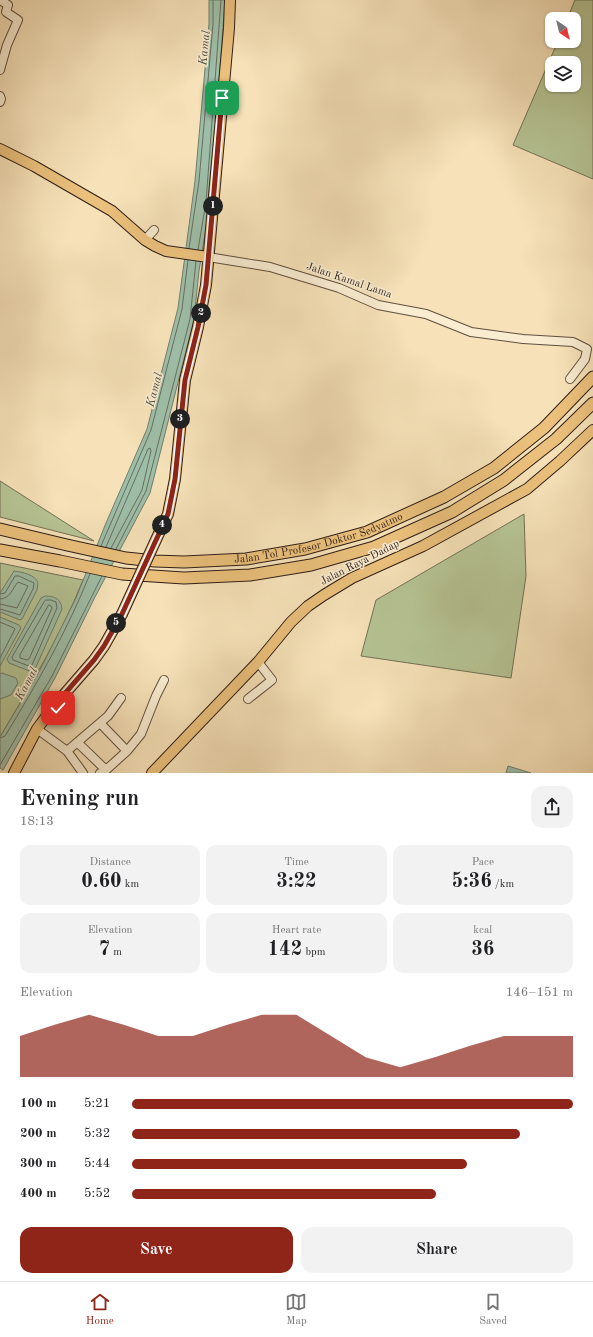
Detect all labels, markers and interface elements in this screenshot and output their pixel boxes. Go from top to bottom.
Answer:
north arrow [545,12,581,48]
map controls [545,12,581,92]
water label: Kamal [197,29,213,67]
button: layers [545,56,581,92]
pin [205,81,239,115]
icon: arrive [211,87,233,109]
pin: 1 [203,196,223,216]
text: 1 [210,200,216,211]
street label: Jalan Kamal Lama [305,261,394,301]
pin: 2 [191,303,211,323]
text: 2 [198,307,204,318]
water label: Kamal [144,371,165,409]
pin: 3 [170,409,190,429]
text: 3 [177,413,183,424]
street label: Jalan Tol Profesor Doktor Sedyatmo [234,511,405,565]
pin: 4 [152,515,172,535]
text: 4 [159,519,165,530]
street label: Jalan Raya Dadap [319,538,401,588]
pin: 5 [106,613,126,633]
text: 5 [113,617,119,628]
water label: Kamal [13,665,41,703]
pin [41,691,75,725]
icon: check [47,697,69,719]
button: share [531,786,573,828]
text: Evening run [20,788,139,810]
text: 18:13 [20,815,54,828]
text: Distance [89,857,131,868]
text: Time [284,857,309,868]
text: Pace [472,857,494,868]
text: 0.60 [81,872,122,892]
text: 3:22 [276,872,317,892]
text: 5:36 [451,872,492,892]
text: km [122,879,139,890]
text: /km [492,879,514,890]
text: Elevation [88,925,133,936]
text: Heart rate [272,925,321,936]
text: kcal [473,925,492,936]
text: 7 [98,940,110,960]
text: 142 [268,940,302,960]
text: 36 [471,940,494,960]
text: m [110,947,122,958]
text: bpm [302,947,325,958]
text: Elevation [20,986,73,999]
text: 146–151 m [506,986,573,999]
text: 100 m [20,1097,57,1110]
text: 5:21 [84,1097,110,1110]
text: 200 m [20,1127,57,1140]
text: 5:32 [84,1127,110,1140]
text: 300 m [20,1157,57,1170]
text: 5:44 [84,1157,110,1170]
text: 400 m [20,1187,57,1200]
text: 5:52 [84,1187,110,1200]
button: Save [20,1227,293,1273]
button: Share [301,1227,573,1273]
tab: Home [86,1291,114,1329]
tab: Map [285,1291,307,1329]
tab: Saved [479,1291,507,1329]

